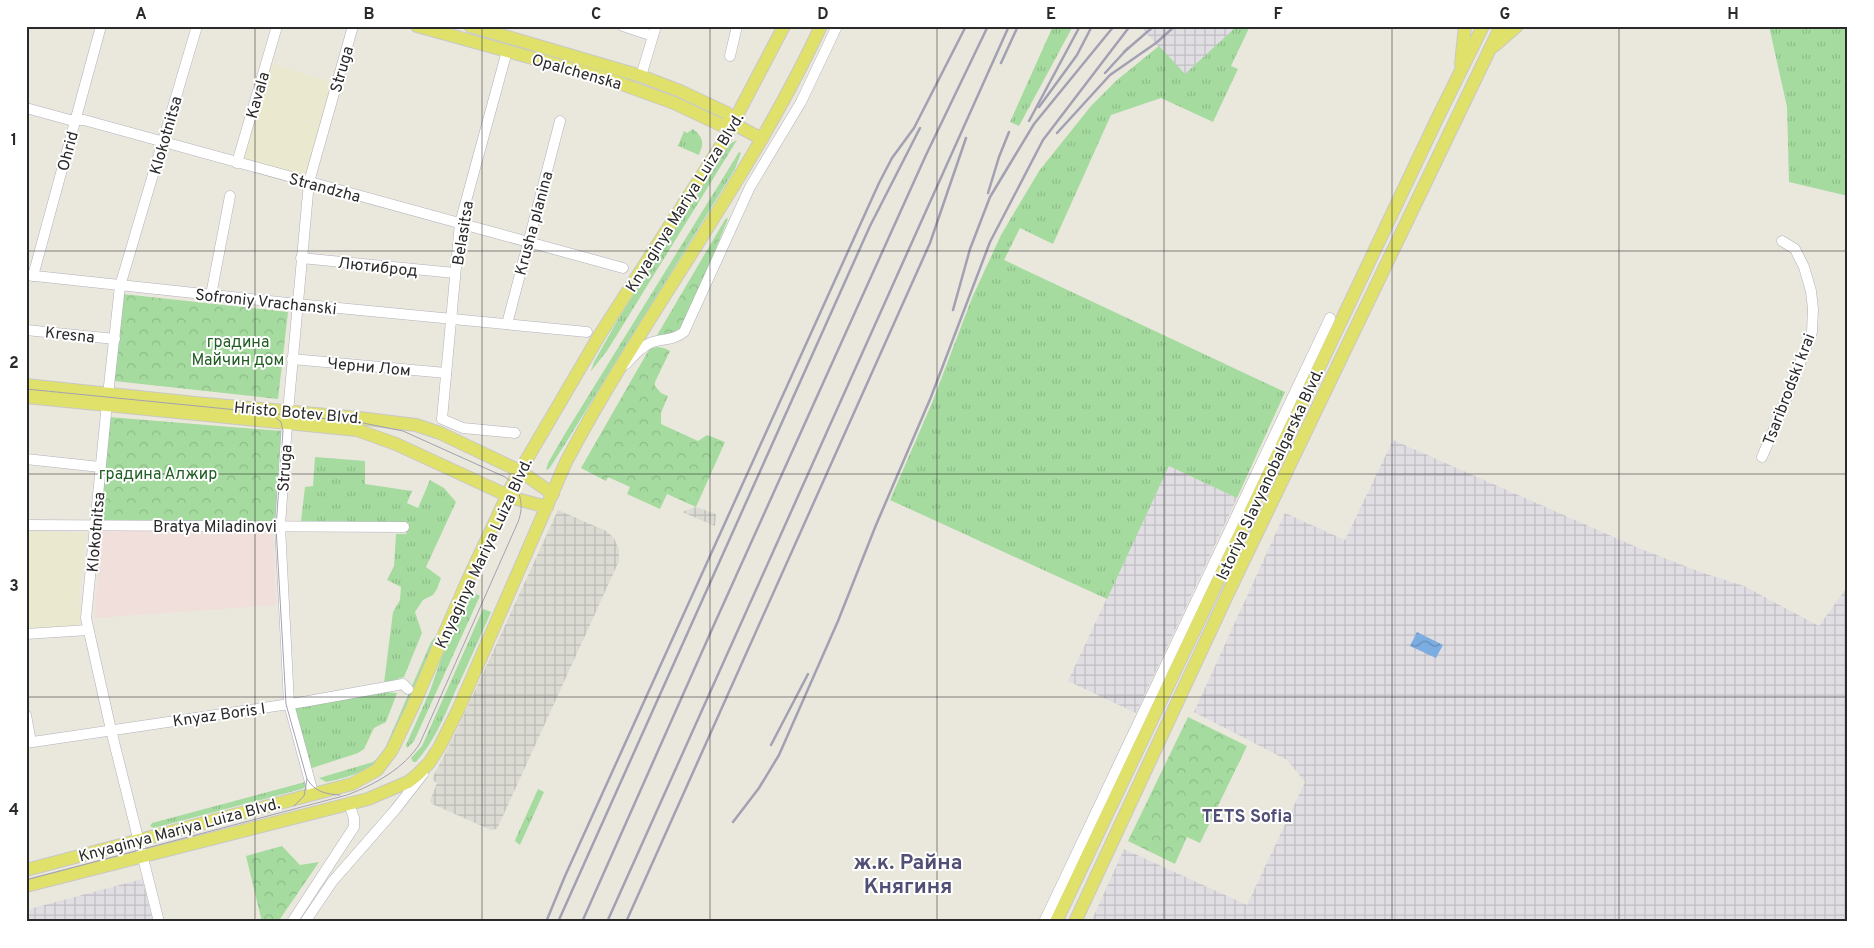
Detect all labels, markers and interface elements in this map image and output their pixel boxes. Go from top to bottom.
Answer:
text: A [135,5,147,25]
text: B [363,5,375,25]
text: C [591,5,601,25]
text: D [817,5,829,25]
text: E [1046,5,1056,25]
text: F [1273,5,1283,25]
text: G [1500,5,1510,25]
text: H [1727,5,1739,25]
street label: Struga [327,44,359,95]
street label: Opalchenska [529,51,624,95]
street label: Kavala [243,70,275,121]
street label: Klokotnitsa [146,94,188,177]
street label: Knyaginya Mariya Luiza Blvd. [622,110,749,297]
street label: Ohrid [54,130,84,173]
text: 1 [11,131,17,151]
street label: Krusha planina [511,169,558,278]
street label: Strandzha [287,170,362,208]
street label: Belasitsa [449,200,479,267]
street label: Лютиброд [337,254,419,282]
street label: Sofroniy Vrachanski [194,286,337,320]
street label: Kresna [44,323,96,349]
street label: Tsaribrodski krai [1759,331,1820,448]
park label: градина Майчин дом [192,333,284,371]
text: 2 [9,354,19,374]
street label: Черни Лом [326,354,411,382]
street label: Istoriya Slavyanobalgarska Blvd. [1213,366,1329,584]
street label: Hristo Botev Blvd. [233,398,363,430]
street label: Struga [274,444,298,492]
street label: Knyaginya Mariya Luiza Blvd. [432,455,538,652]
park label: градина Алжир [99,465,217,485]
street label: Klokotnitsa [84,491,110,573]
street label: Bratya Miladinovi [153,518,277,538]
text: 3 [9,577,19,597]
street label: Knyaz Boris I [172,700,267,732]
street label: Knyaginya Mariya Luiza Blvd. [77,794,283,867]
text: 4 [9,801,19,821]
district label: TETS Sofia [1202,806,1292,829]
district label: ж.к. Райна Княгиня [854,850,962,901]

